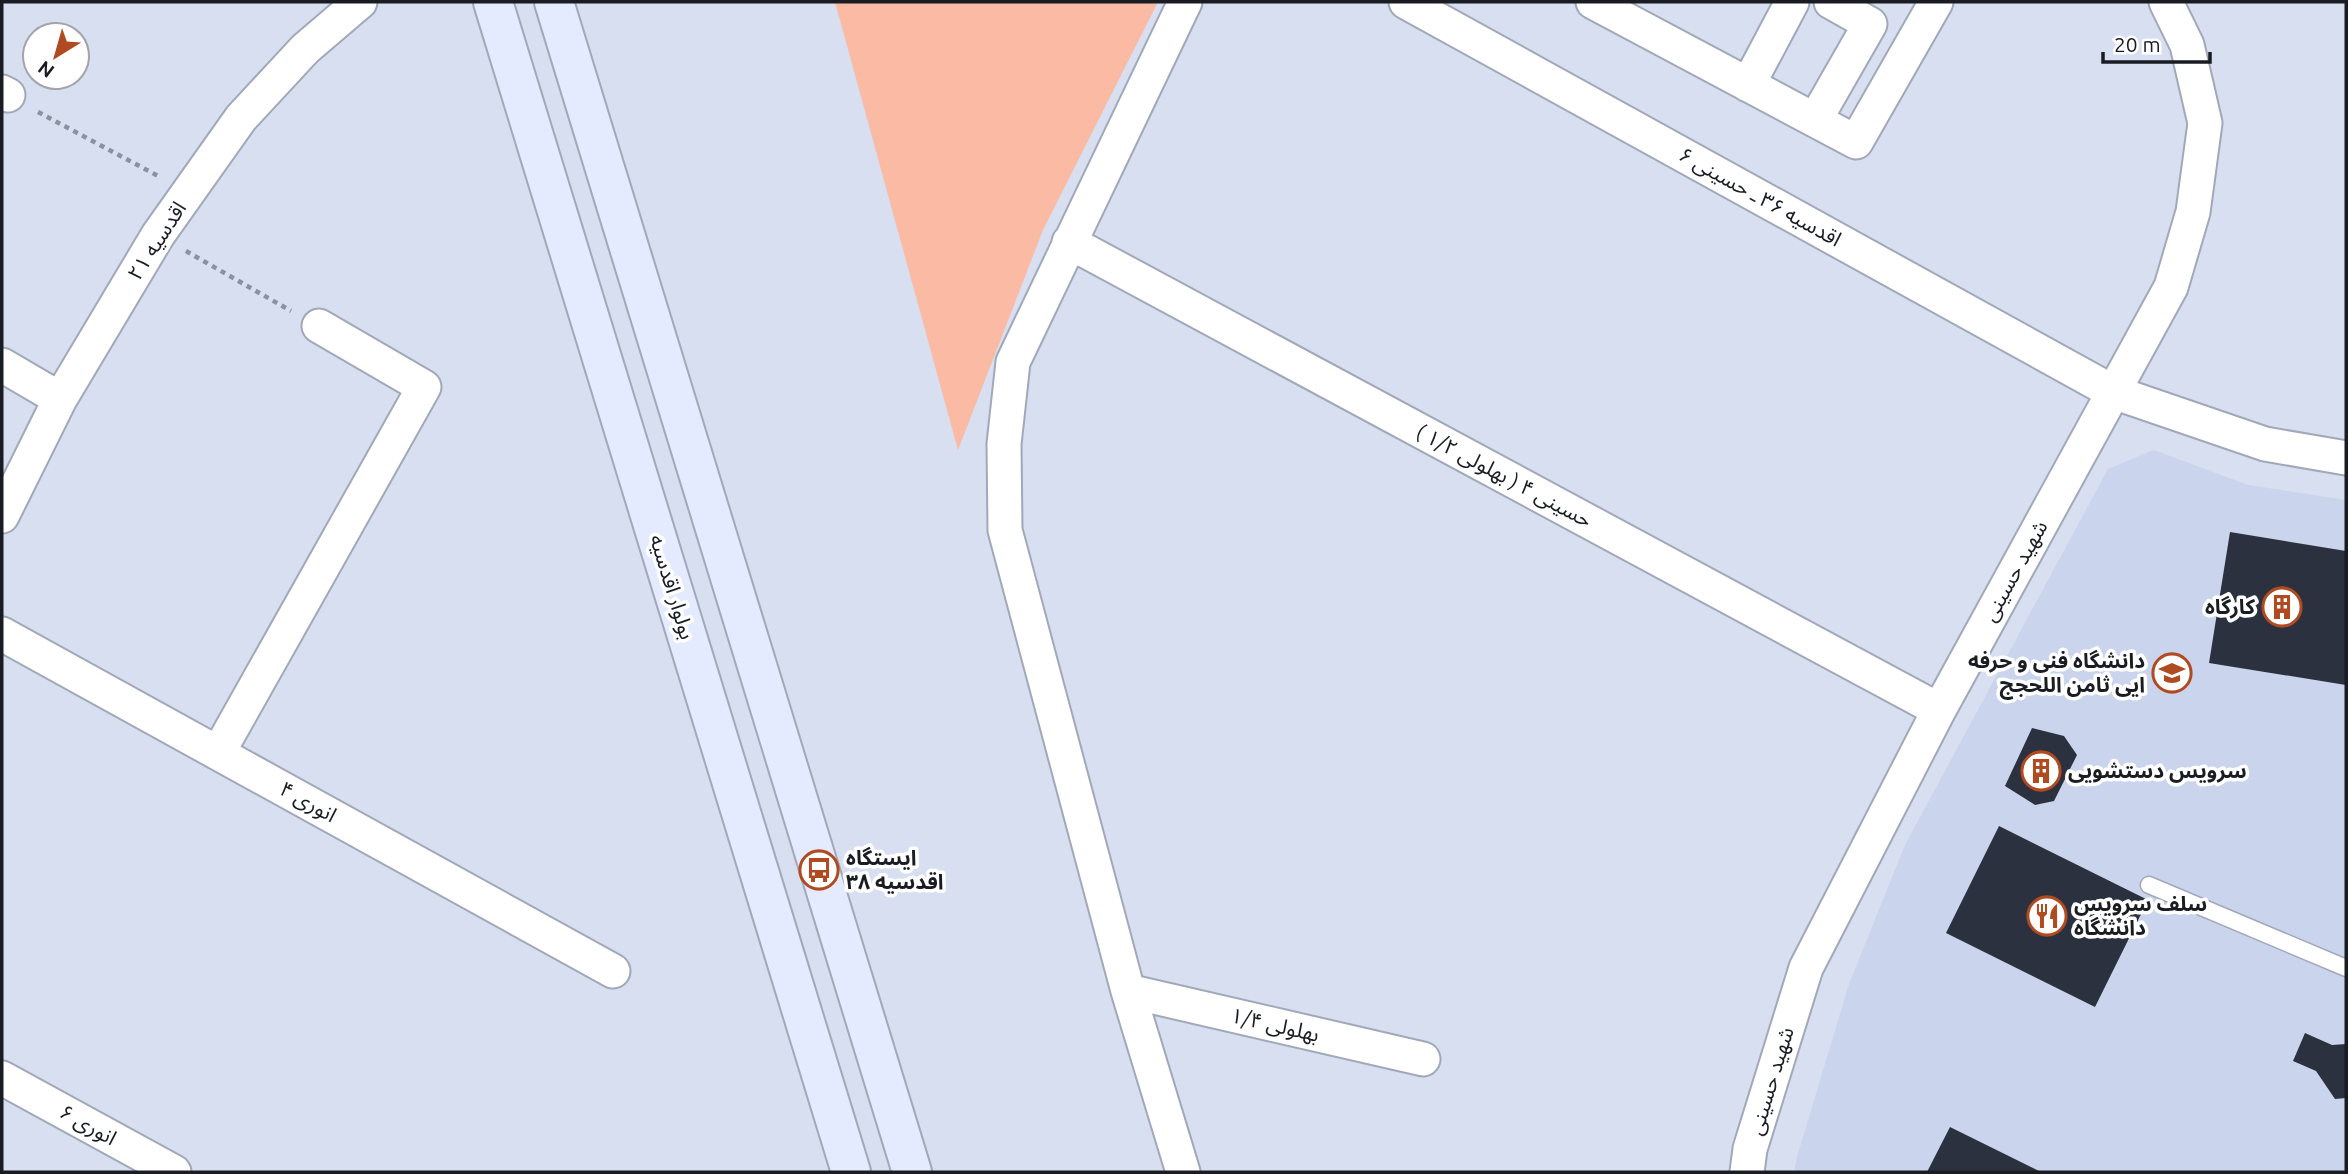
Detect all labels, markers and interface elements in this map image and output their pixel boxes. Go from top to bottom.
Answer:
north arrow [21,21,91,91]
scale bar [2103,21,2210,65]
text: 20 m [2114,32,2161,56]
text: N [33,57,58,83]
street label: اقدسیه ۳۶ ـ حسینی ۶ [1675,142,1846,252]
street label: اقدسیه ۲۱ [122,197,191,284]
street label: حسینی ۴ ( بهلولی ۱/۲ ) [1412,419,1596,532]
street label: شهید حسینی [1977,516,2053,626]
street label: بولوار اقدسیه [645,531,700,642]
building icon: کارگاه [2261,586,2303,628]
place label: کارگاه [2205,594,2255,619]
place label: دانشگاه فنی و حرفه ایی ثامن اللحجج [1968,648,2145,700]
school or university icon: دانشگاه فنی و حرفه ایی ثامن اللحجج [2151,652,2193,694]
building icon: سرویس دستشویی [2020,750,2062,792]
place label: سرویس دستشویی [2068,758,2247,783]
street label: انوری ۴ [275,776,341,827]
place label: ایستگاه اقدسیه ۳۸ [846,845,944,894]
bus stop icon: ایستگاه اقدسیه ۳۸ [798,849,840,891]
place label: سلف سرویس دانشگاه [2074,891,2207,939]
restaurant icon: سلف سرویس دانشگاه [2026,895,2068,937]
street label: بهلولی ۱/۴ [1228,1002,1322,1047]
street label: شهید حسینی [1742,1024,1799,1138]
street label: انوری ۶ [55,1099,121,1150]

